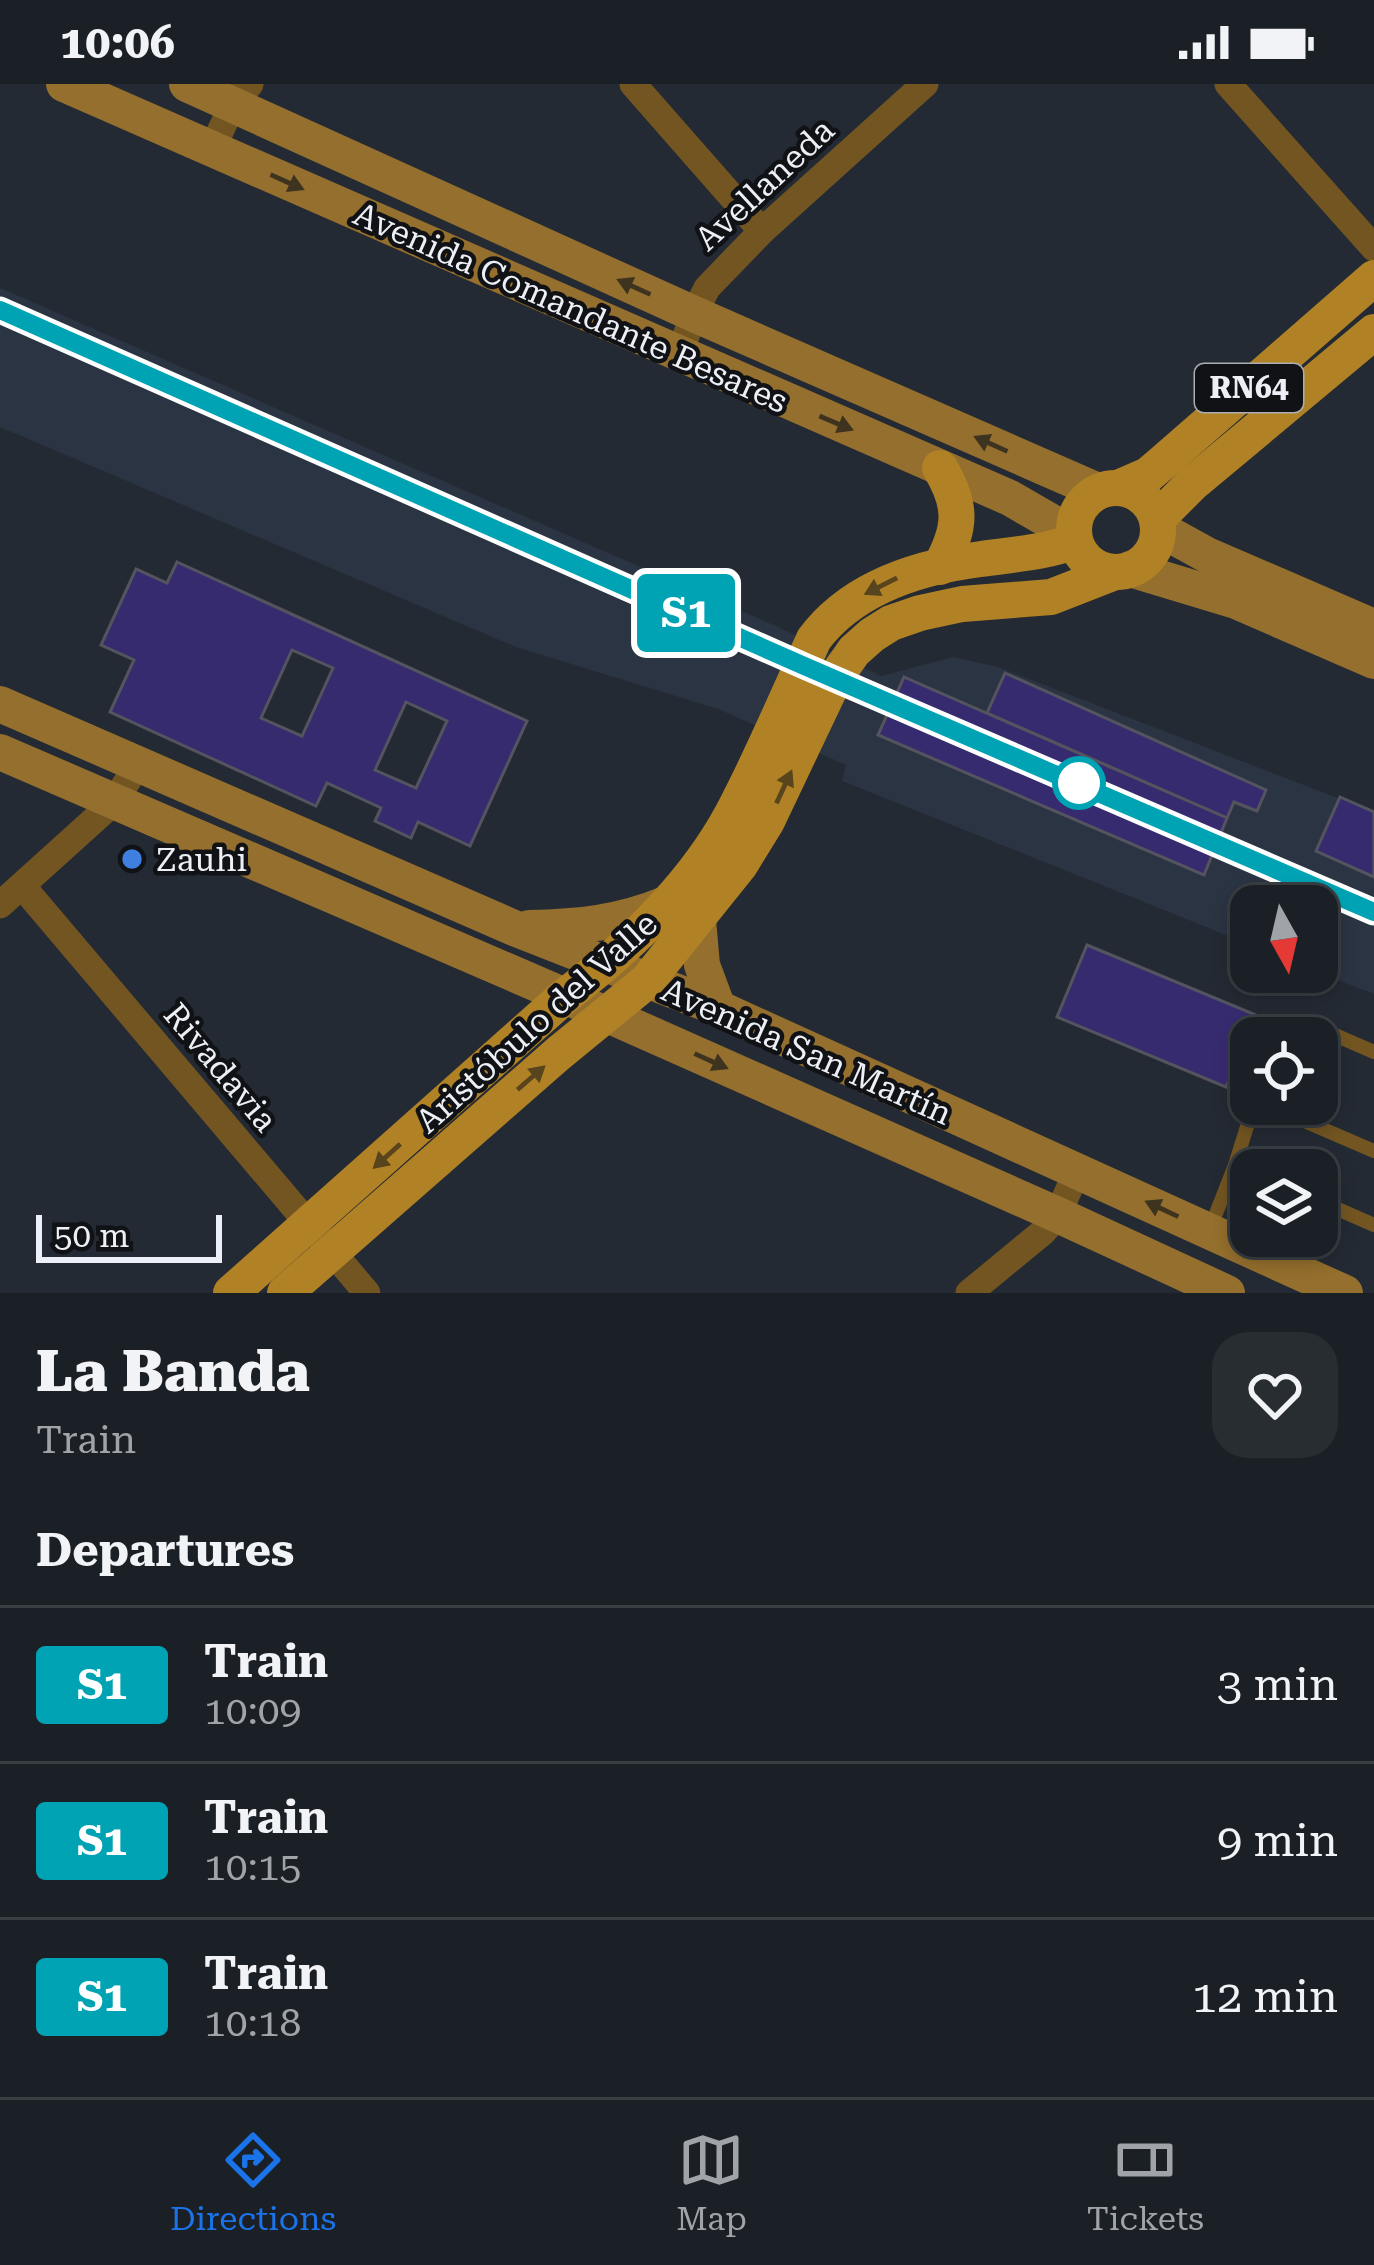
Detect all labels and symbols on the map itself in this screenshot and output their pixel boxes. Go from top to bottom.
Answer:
street label: Avellaneda [687,110,842,258]
one-way arrow [270,173,305,193]
street label: Avenida Comandante Besares [348,194,794,421]
one-way arrow [616,277,651,297]
road number: RN64 [1195,364,1303,412]
one-way arrow [819,414,854,434]
one-way arrow [973,434,1008,454]
line badge: S1 [632,574,740,652]
one-way arrow [863,576,898,596]
unlabelled marker [1054,758,1104,808]
one-way arrow [774,769,794,804]
place label: Zauhi [156,840,247,879]
marker: Zauhi [119,846,145,872]
north arrow [1230,885,1338,993]
street label: Aristóbulo del Valle [408,904,665,1141]
street label: Avenida San Martín [656,970,958,1133]
street label: Rivadavia [156,995,286,1139]
one-way arrow [694,1052,729,1072]
one-way arrow [515,1065,545,1091]
one-way arrow [372,1142,401,1169]
one-way arrow [1144,1199,1179,1219]
scale bar [36,1209,222,1262]

